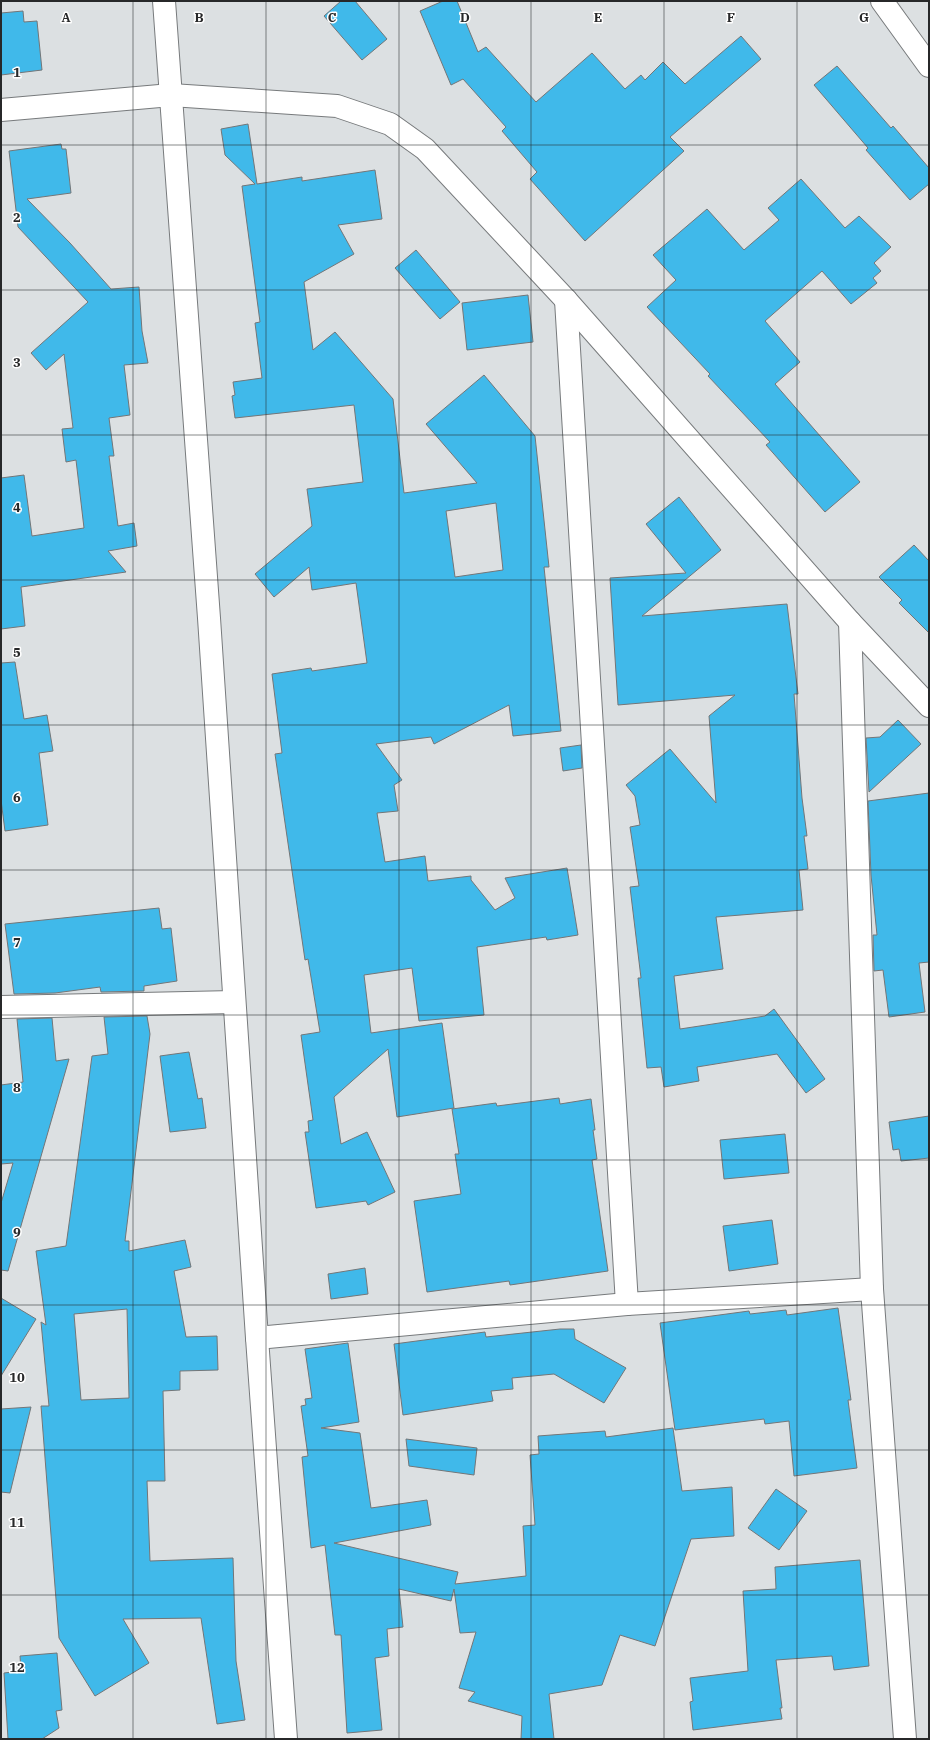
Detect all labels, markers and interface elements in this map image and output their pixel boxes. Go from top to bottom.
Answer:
text: A [61,9,71,26]
text: B [194,9,204,26]
text: C [328,9,337,26]
text: D [460,9,470,26]
text: E [594,9,602,26]
text: F [727,9,735,26]
text: G [859,9,869,26]
text: 1 [13,64,21,81]
text: 2 [13,209,21,226]
text: 3 [13,354,21,371]
text: 4 [13,499,21,516]
text: 5 [13,644,21,661]
text: 6 [13,789,21,806]
text: 7 [13,934,21,951]
text: 8 [13,1079,21,1096]
text: 9 [13,1224,21,1241]
text: 10 [9,1369,25,1386]
text: 11 [9,1514,25,1531]
text: 12 [9,1659,25,1676]

